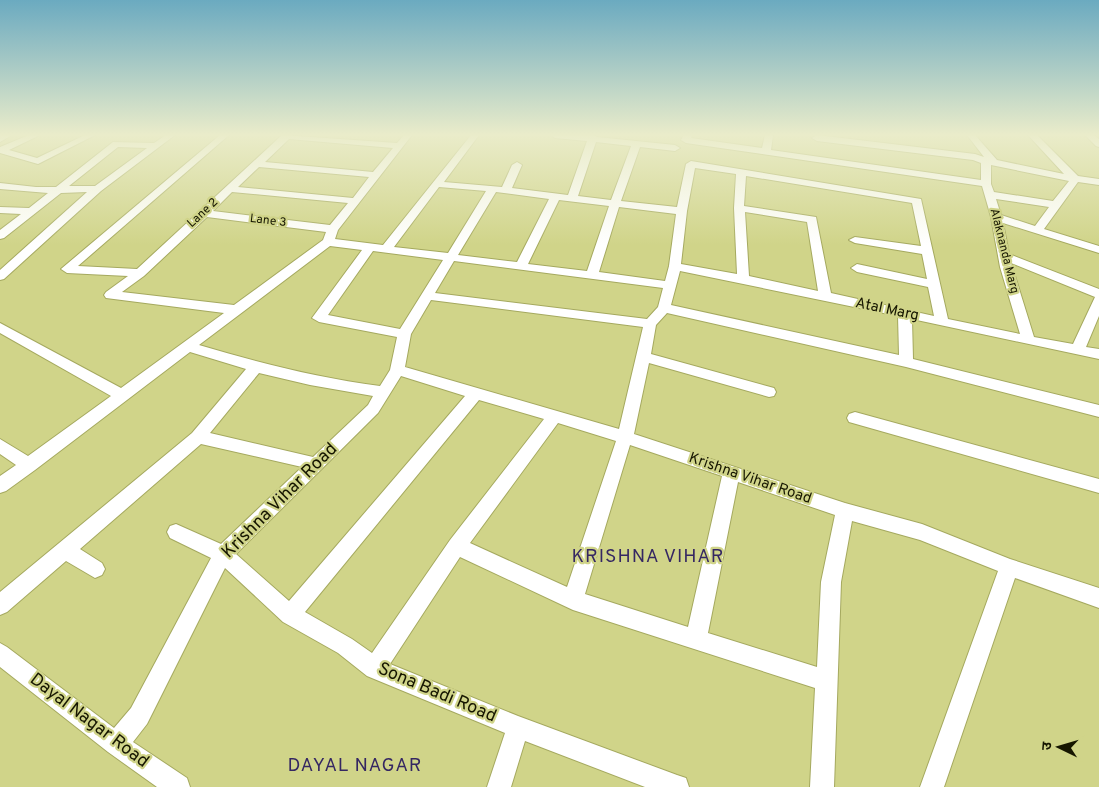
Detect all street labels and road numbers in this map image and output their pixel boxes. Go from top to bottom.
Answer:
street label: Lane 2 [184,195,222,231]
street label: Alaknanda Marg [986,207,1022,295]
street label: Lane 3 [249,211,287,231]
street label: Atal Marg [853,294,921,326]
street label: Krishna Vihar Road [217,438,343,564]
street label: Krishna Vihar Road [686,449,814,509]
street label: Sona Badi Road [374,658,500,728]
street label: Dayal Nagar Road [25,669,153,773]

